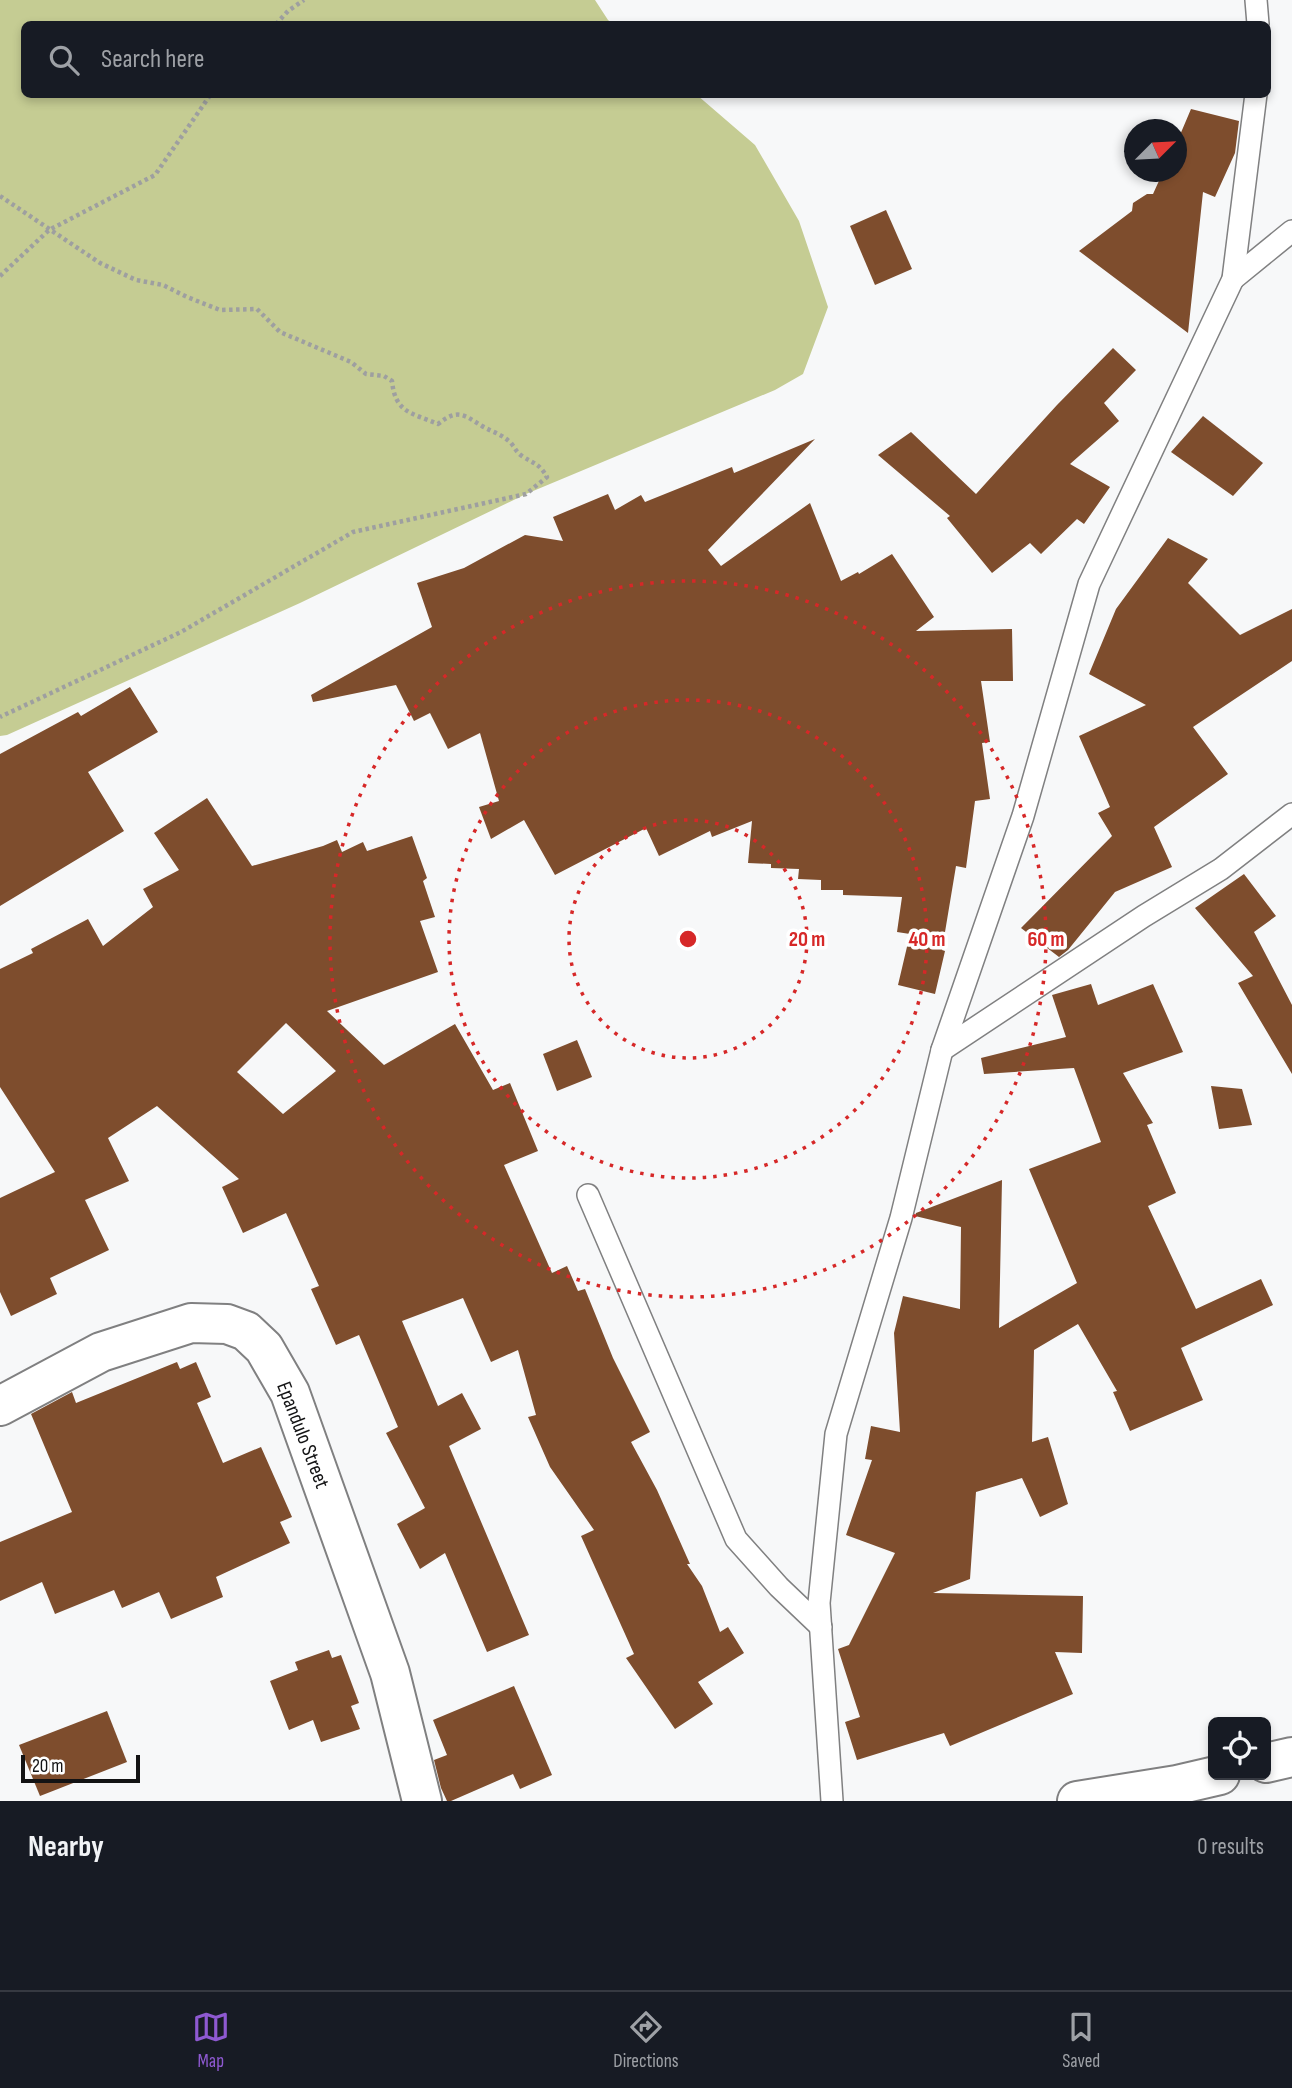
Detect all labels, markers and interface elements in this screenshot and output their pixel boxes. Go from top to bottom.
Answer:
search box [21,21,1271,98]
icon: search [45,41,83,79]
text: Search here [101,44,204,75]
north arrow [1124,119,1187,182]
centre of rings [676,927,700,951]
text: 20 m [789,927,825,952]
text: 40 m [909,927,945,952]
text: 60 m [1027,927,1065,952]
street label: Epandulo Street [271,1378,335,1492]
map controls [1208,1717,1271,1780]
button: locate [1208,1717,1271,1780]
scale bar [21,1752,140,1784]
text: 20 m [32,1755,64,1778]
text: Nearby [28,1829,104,1865]
text: 0 results [1197,1833,1264,1861]
tab: Map [192,2008,230,2073]
tab: Directions [613,2008,679,2073]
tab: Saved [1062,2008,1100,2073]

